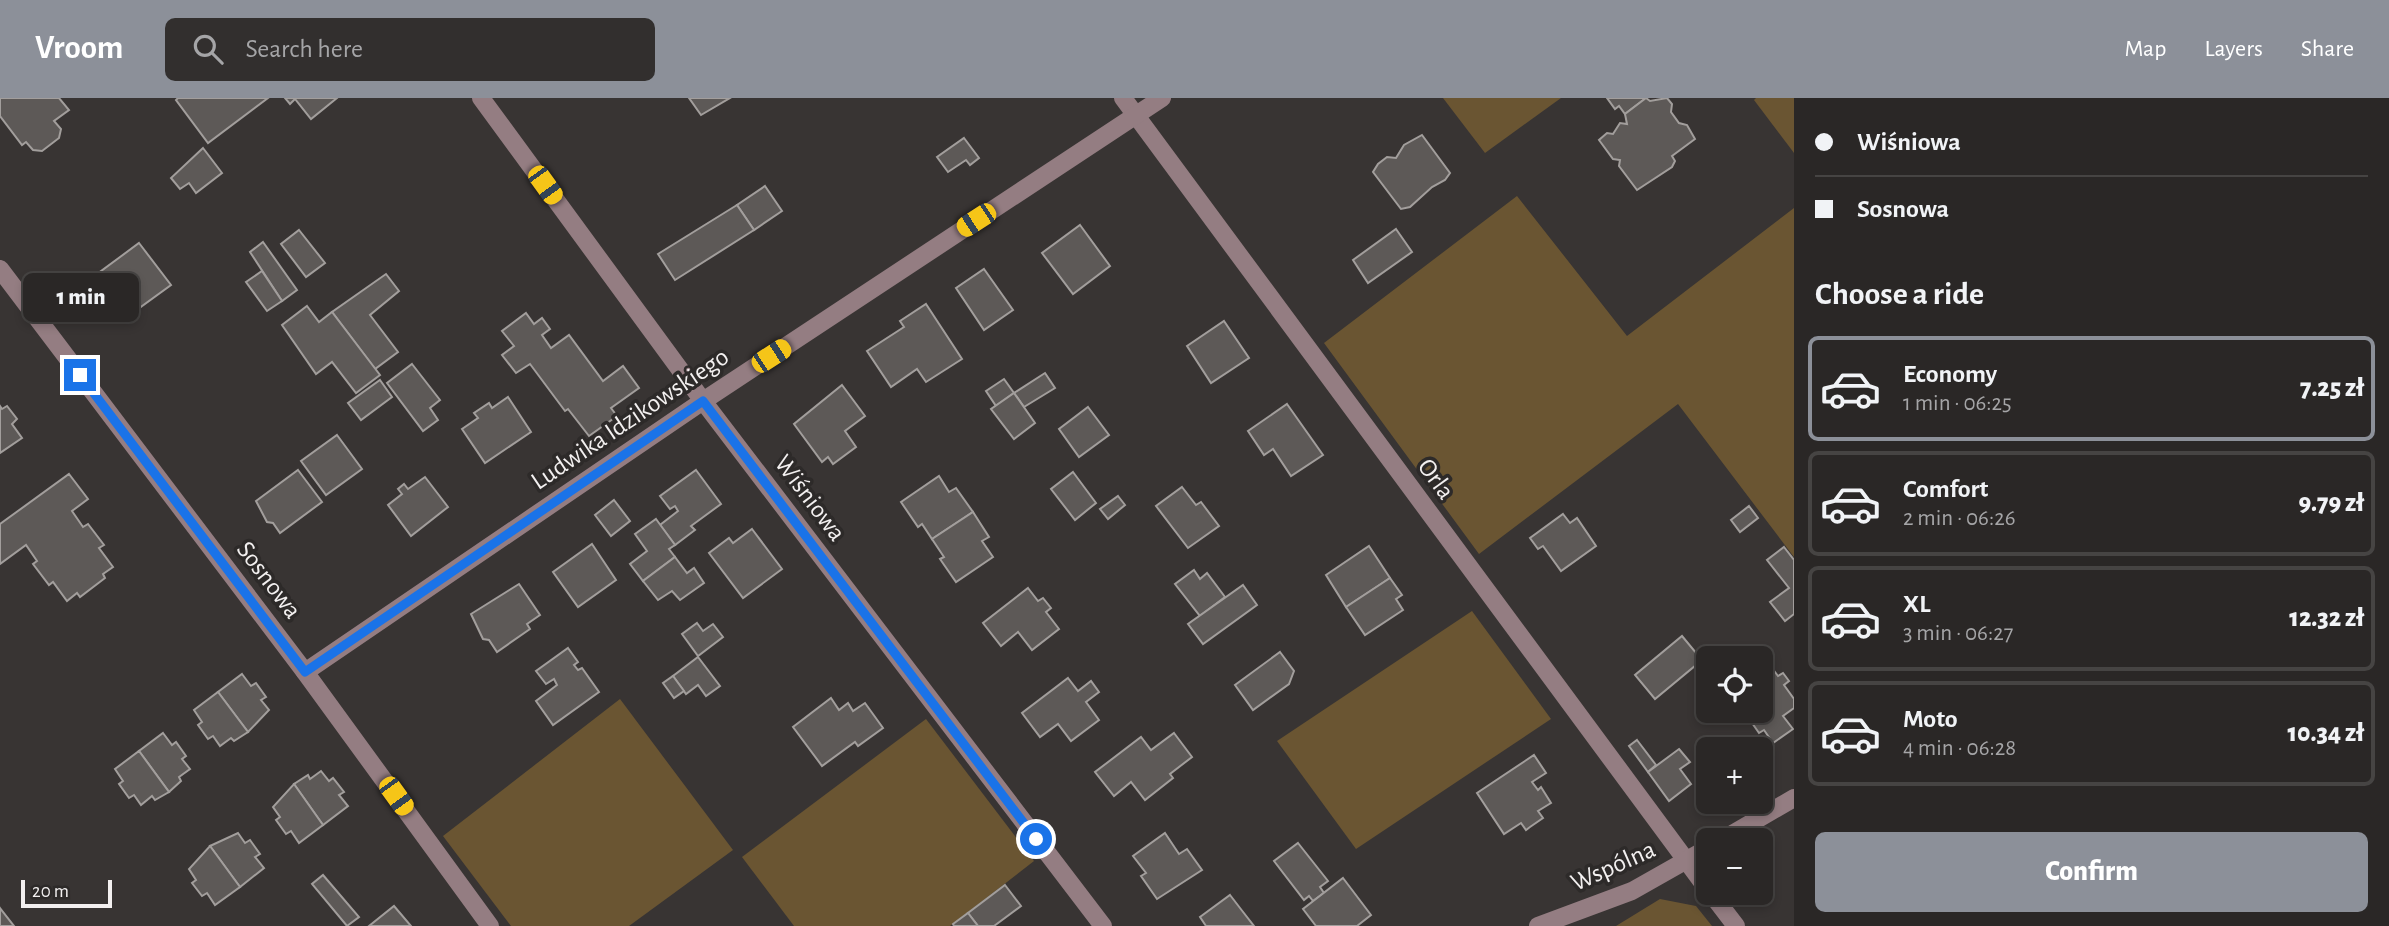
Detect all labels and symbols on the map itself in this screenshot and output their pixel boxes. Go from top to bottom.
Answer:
car [525,162,566,208]
car [953,200,1000,240]
callout: 1 min [22,274,138,322]
car [748,336,795,376]
street label: Ludwika Idzikowskiego [527,343,733,495]
route end [64,359,96,391]
street label: Wiśniowa [769,450,851,546]
street label: Orla [1413,454,1459,504]
street label: Sosnowa [232,537,306,623]
car [376,773,417,819]
route start [1020,823,1052,855]
street label: Wspólna [1567,836,1659,896]
scale bar [21,877,112,909]

